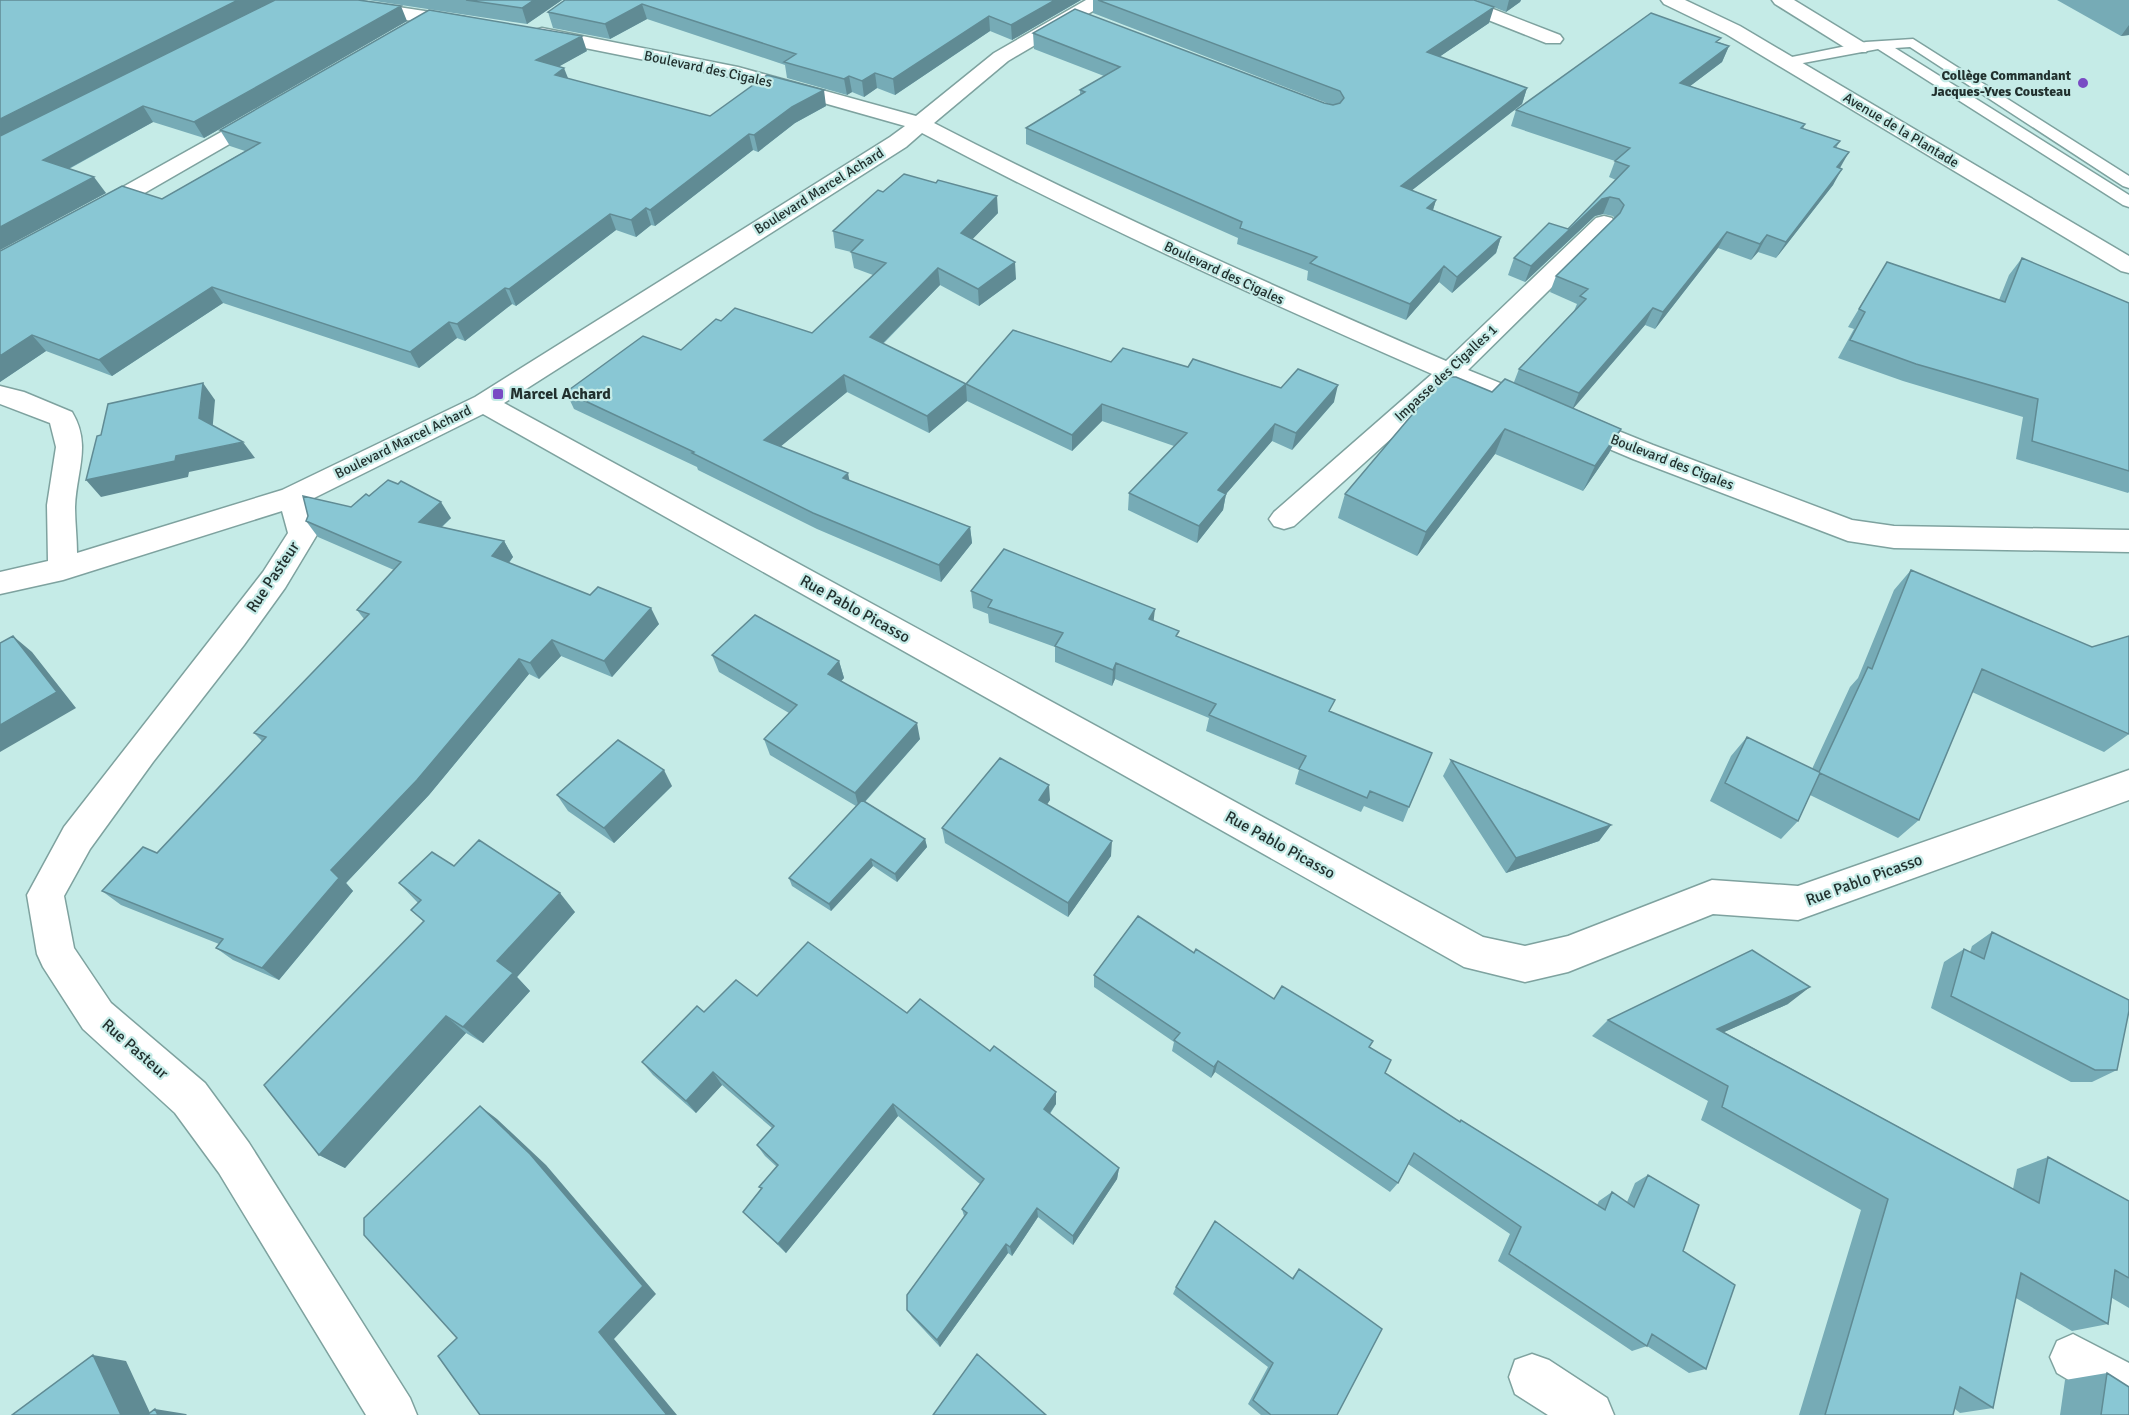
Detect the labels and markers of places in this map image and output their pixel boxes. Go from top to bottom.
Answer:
place label: Collège Commandant Jacques-Yves Cousteau [1931,67,2072,100]
marker: Collège Commandant Jacques-Yves Cousteau [2076,76,2090,90]
place label: Marcel Achard [510,384,611,404]
marker: Marcel Achard [491,387,505,401]

